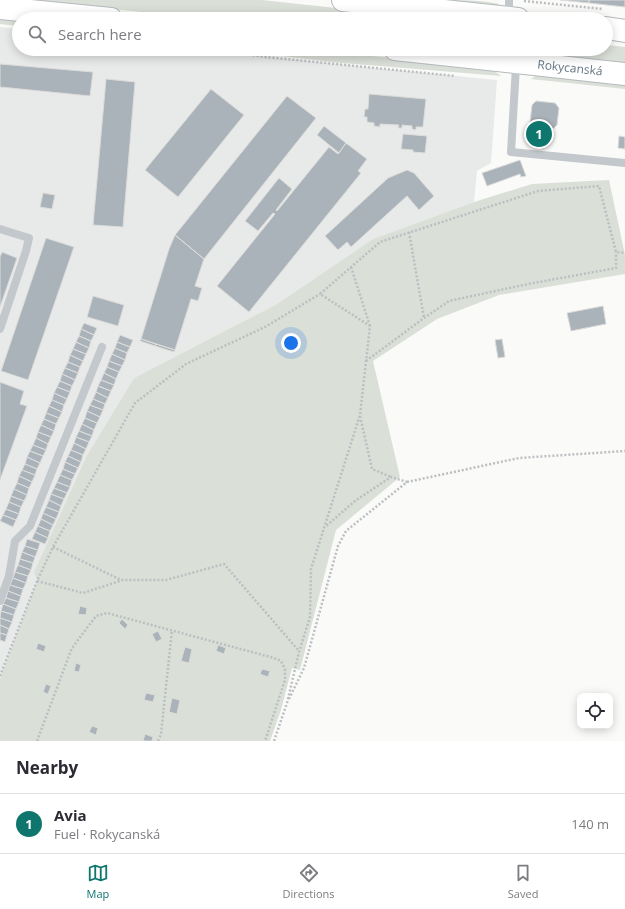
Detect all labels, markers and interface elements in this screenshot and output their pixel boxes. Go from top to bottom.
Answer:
search box [12,12,613,56]
icon: search [26,23,48,45]
text: Search here [58,24,142,44]
street label: Rokycanská [537,56,603,79]
pin: 1 [526,119,552,149]
your location [281,333,301,353]
map controls [577,693,613,729]
button: locate [577,693,613,729]
text: Nearby [16,756,78,779]
text: Avia [54,805,87,825]
text: 1 [25,815,33,833]
text: 140 m [571,815,609,833]
text: Fuel · Rokycanská [54,825,160,843]
tab: Map [87,862,109,901]
tab: Directions [283,862,335,901]
tab: Saved [508,862,538,901]

